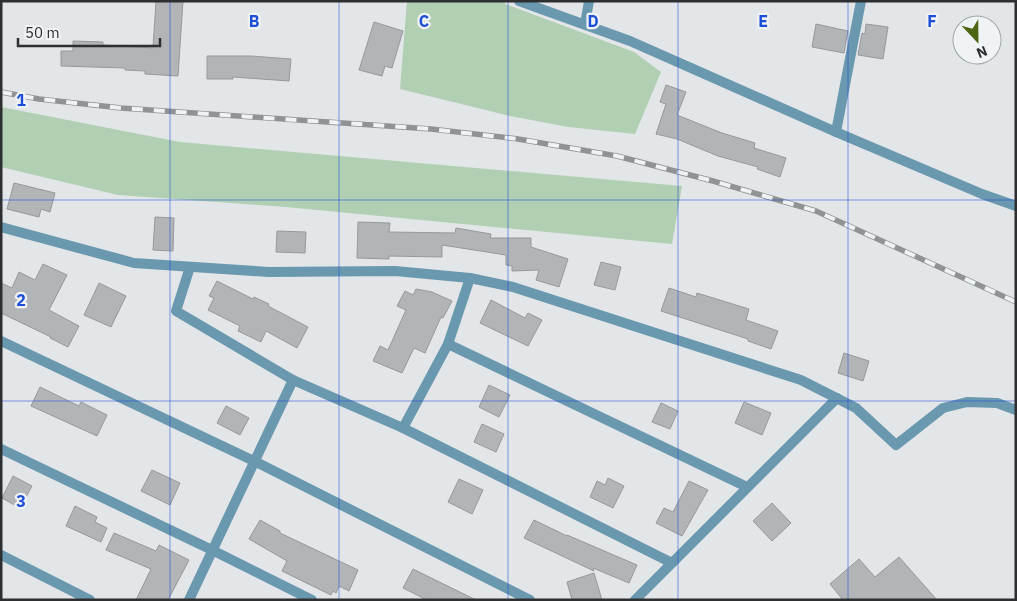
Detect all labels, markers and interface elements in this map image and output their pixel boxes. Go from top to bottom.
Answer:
text: B [249,11,260,31]
text: C [419,11,429,31]
text: D [587,11,599,31]
text: E [758,11,768,31]
text: F [927,11,937,31]
scale bar [18,15,160,47]
north arrow [952,15,1002,65]
text: 50 m [25,23,60,42]
text: N [974,42,990,62]
text: 1 [16,90,26,110]
text: 2 [16,290,26,310]
text: 3 [16,491,26,511]

